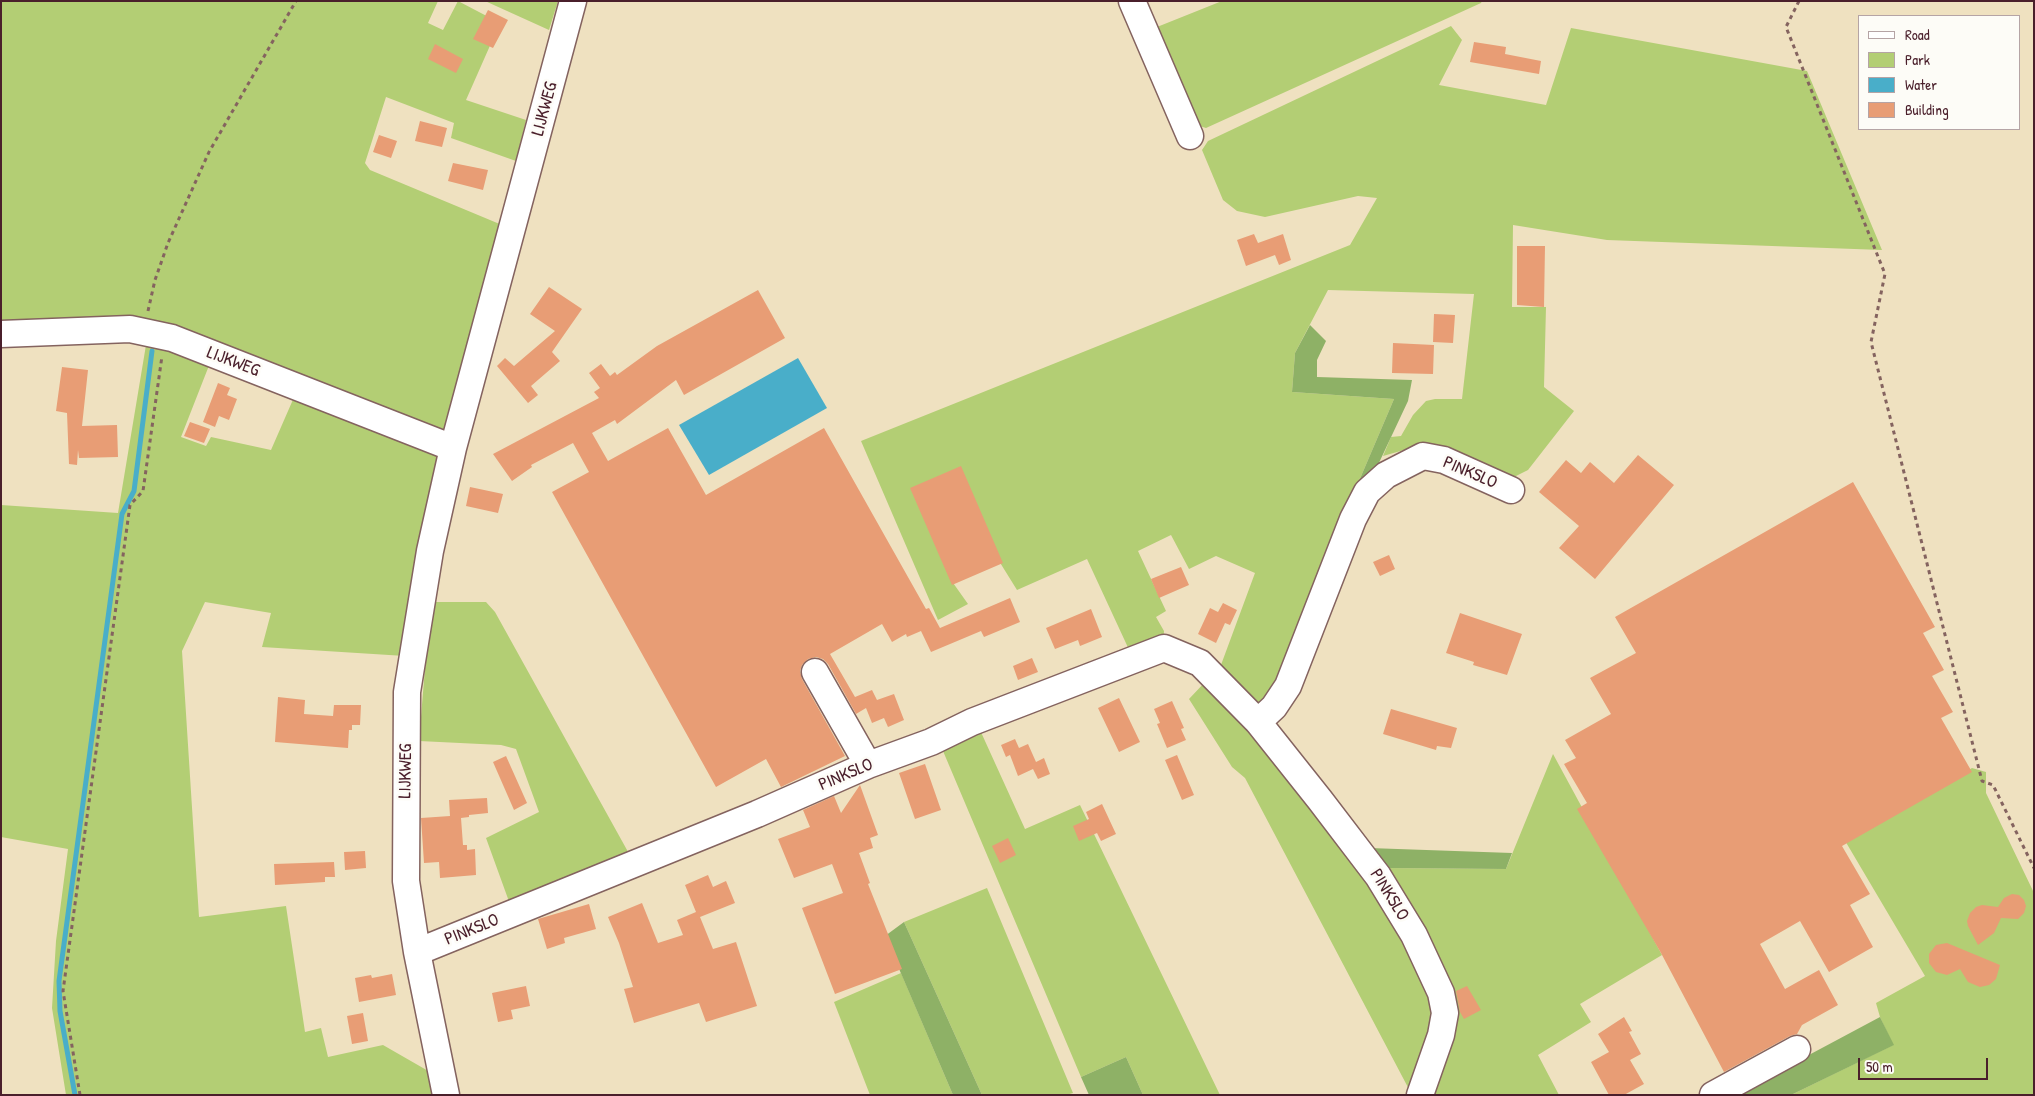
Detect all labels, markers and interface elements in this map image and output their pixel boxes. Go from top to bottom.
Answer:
legend [1858,15,2020,130]
text: Road [1905,24,1930,45]
text: Park [1905,49,1930,70]
text: Water [1905,74,1937,95]
street label: LIJKWEG [527,80,563,138]
text: Building [1905,99,1949,120]
street label: LIJKWEG [204,342,262,382]
street label: PINKSLO [1440,452,1500,494]
street label: LIJKWEG [395,743,417,799]
street label: PINKSLO [816,754,876,796]
street label: PINKSLO [1365,865,1413,925]
street label: PINKSLO [442,909,502,951]
scale bar [1860,1048,1990,1080]
text: 50 m [1866,1056,1893,1077]

